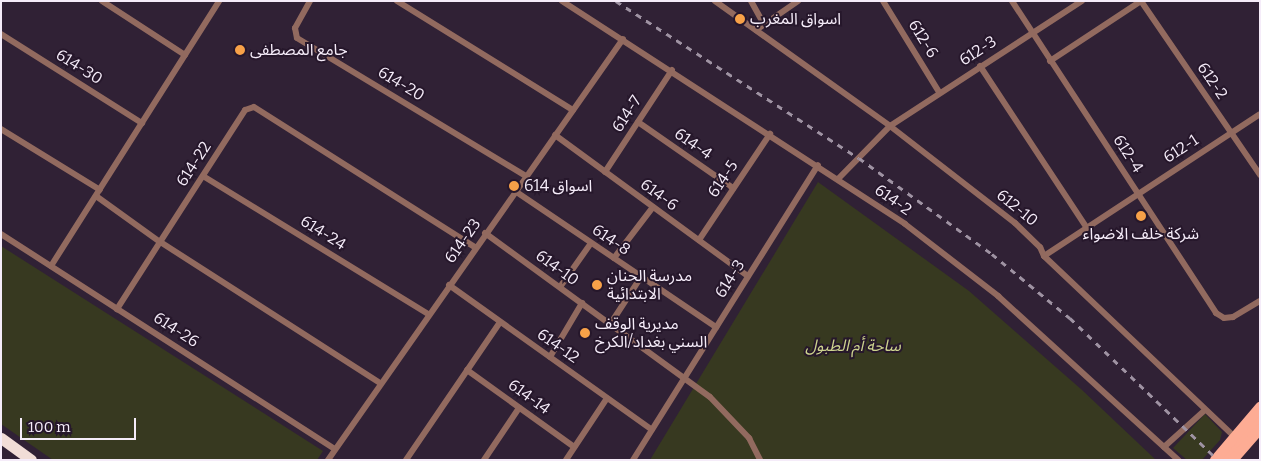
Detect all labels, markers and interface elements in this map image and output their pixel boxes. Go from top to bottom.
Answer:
place label: اسواق المغرب [750,9,841,29]
marker: اسواق المغرب [734,13,746,25]
street label: 612-6 [904,16,942,62]
street label: 612-3 [956,32,1000,70]
place label: جامع المصطفى [250,40,348,60]
marker: جامع المصطفى [234,44,246,56]
street label: 614-30 [52,45,106,89]
street label: 612-2 [1193,59,1231,103]
street label: 614-20 [374,63,428,105]
street label: 614-7 [608,92,646,136]
street label: 614-4 [670,124,716,164]
street label: 612-1 [1160,131,1202,167]
street label: 612-4 [1109,132,1147,176]
street label: 614-22 [172,138,216,190]
street label: 614-5 [704,157,742,201]
street label: 614-6 [636,175,682,215]
place label: اسواق 614 [524,176,592,196]
marker: اسواق 614 [508,180,520,192]
street label: 614-2 [871,180,915,220]
street label: 612-10 [992,186,1042,230]
marker: شركة خلف الاضواء [1135,210,1147,222]
street label: 614-24 [297,212,349,254]
street label: 614-23 [441,215,485,267]
street label: 614-8 [588,220,634,260]
place label: شركة خلف الاضواء [1083,224,1199,244]
street label: 614-10 [532,246,582,290]
street label: 614-3 [711,256,749,302]
place label: مدرسة الحنان الابتدائية [607,266,692,304]
marker: مدرسة الحنان الابتدائية [591,279,603,291]
street label: 614-26 [150,308,202,352]
place label: مديرية الوقف السني بغداد/الكرخ [595,314,707,352]
street label: 614-12 [533,325,583,367]
marker: مديرية الوقف السني بغداد/الكرخ [579,327,591,339]
park label: ساحة أم الطبول [805,336,901,356]
street label: 614-14 [504,375,554,419]
scale bar [22,408,139,440]
text: 100 m [28,418,71,436]

